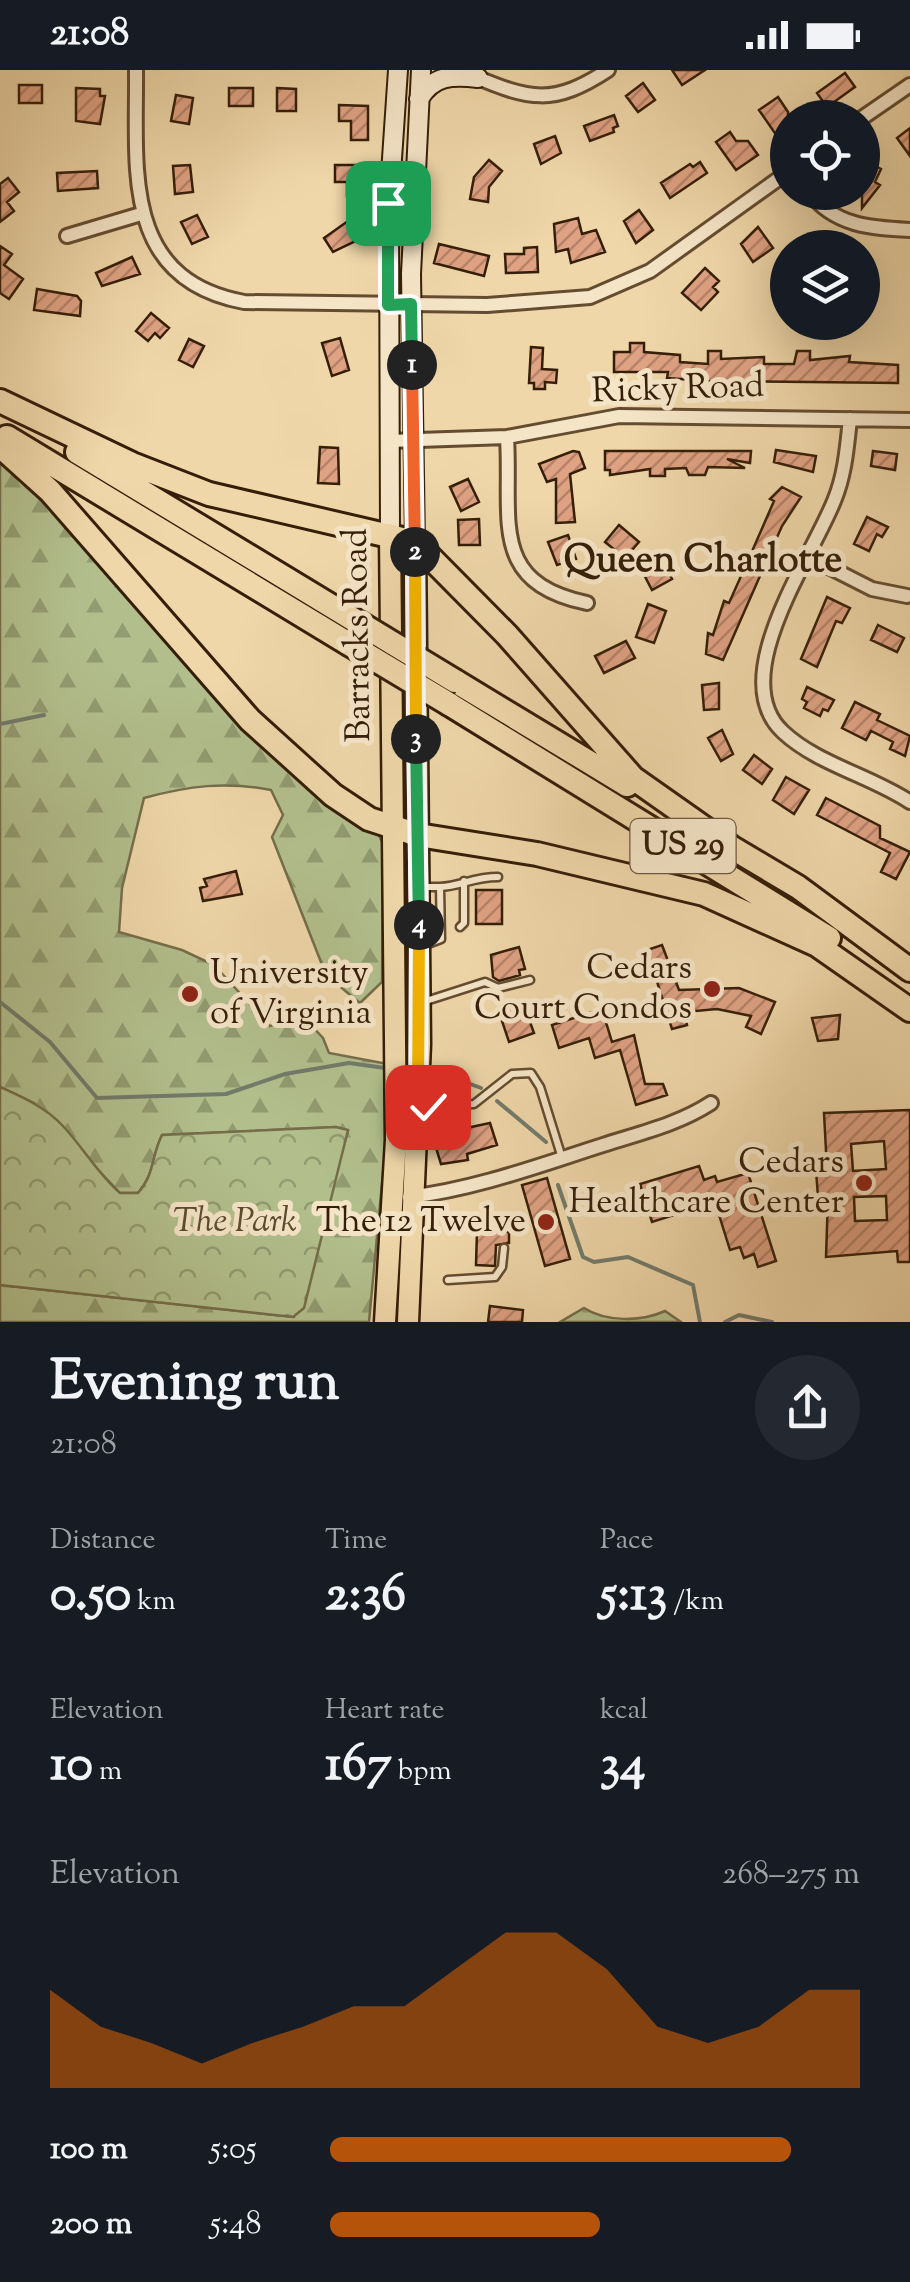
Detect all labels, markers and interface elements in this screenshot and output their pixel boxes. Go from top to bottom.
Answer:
text: 21:08 [50,8,129,62]
map controls [770,100,880,340]
button: locate [770,100,880,210]
pin [346,161,431,246]
icon: arrive [361,176,416,231]
button: layers [770,230,880,340]
pin: 1 [387,340,437,390]
text: 1 [407,345,417,385]
street label: Ricky Road [591,361,765,418]
street label: Barracks Road [332,527,386,743]
pin: 2 [390,527,440,577]
text: 2 [408,532,422,572]
district label: Queen Charlotte [564,535,842,589]
pin: 3 [391,714,441,764]
text: 3 [410,719,422,759]
road number: US 29 [630,819,736,873]
pin: 4 [394,900,444,950]
text: 4 [412,905,426,945]
place label: Cedars Court Condos [474,944,692,1035]
place label: University of Virginia [210,949,372,1040]
marker: Cedars Court Condos [701,978,723,1000]
marker: University of Virginia [179,983,201,1005]
pin [386,1065,471,1150]
icon: check [401,1080,456,1135]
place label: Cedars Healthcare Center [569,1138,844,1229]
marker: Cedars Healthcare Center [853,1172,875,1194]
park label: The Park [173,1197,297,1248]
place label: The 12 Twelve [316,1197,526,1248]
marker: The 12 Twelve [535,1211,557,1233]
text: Evening run [50,1345,339,1424]
button: share [755,1355,860,1460]
text: 21:08 [50,1422,117,1468]
text: Distance [50,1521,156,1561]
text: Time [325,1521,387,1561]
text: Pace [600,1521,654,1561]
text: 0.50 [50,1561,131,1633]
text: 2:36 [325,1561,406,1633]
text: 5:13 [600,1561,667,1633]
text: km [131,1582,176,1622]
text: /km [667,1582,724,1622]
text: Elevation [50,1691,164,1731]
text: Heart rate [325,1691,445,1731]
text: kcal [600,1691,648,1731]
text: 10 [50,1731,93,1803]
text: 167 [325,1731,392,1803]
text: 34 [600,1731,645,1803]
text: m [93,1752,122,1792]
text: bpm [392,1752,452,1792]
text: Elevation [50,1852,180,1898]
text: 268–275 m [722,1852,860,1898]
text: 100 m [50,2127,128,2173]
text: 5:05 [210,2127,257,2173]
text: 200 m [50,2202,132,2248]
text: 5:48 [210,2202,261,2248]

